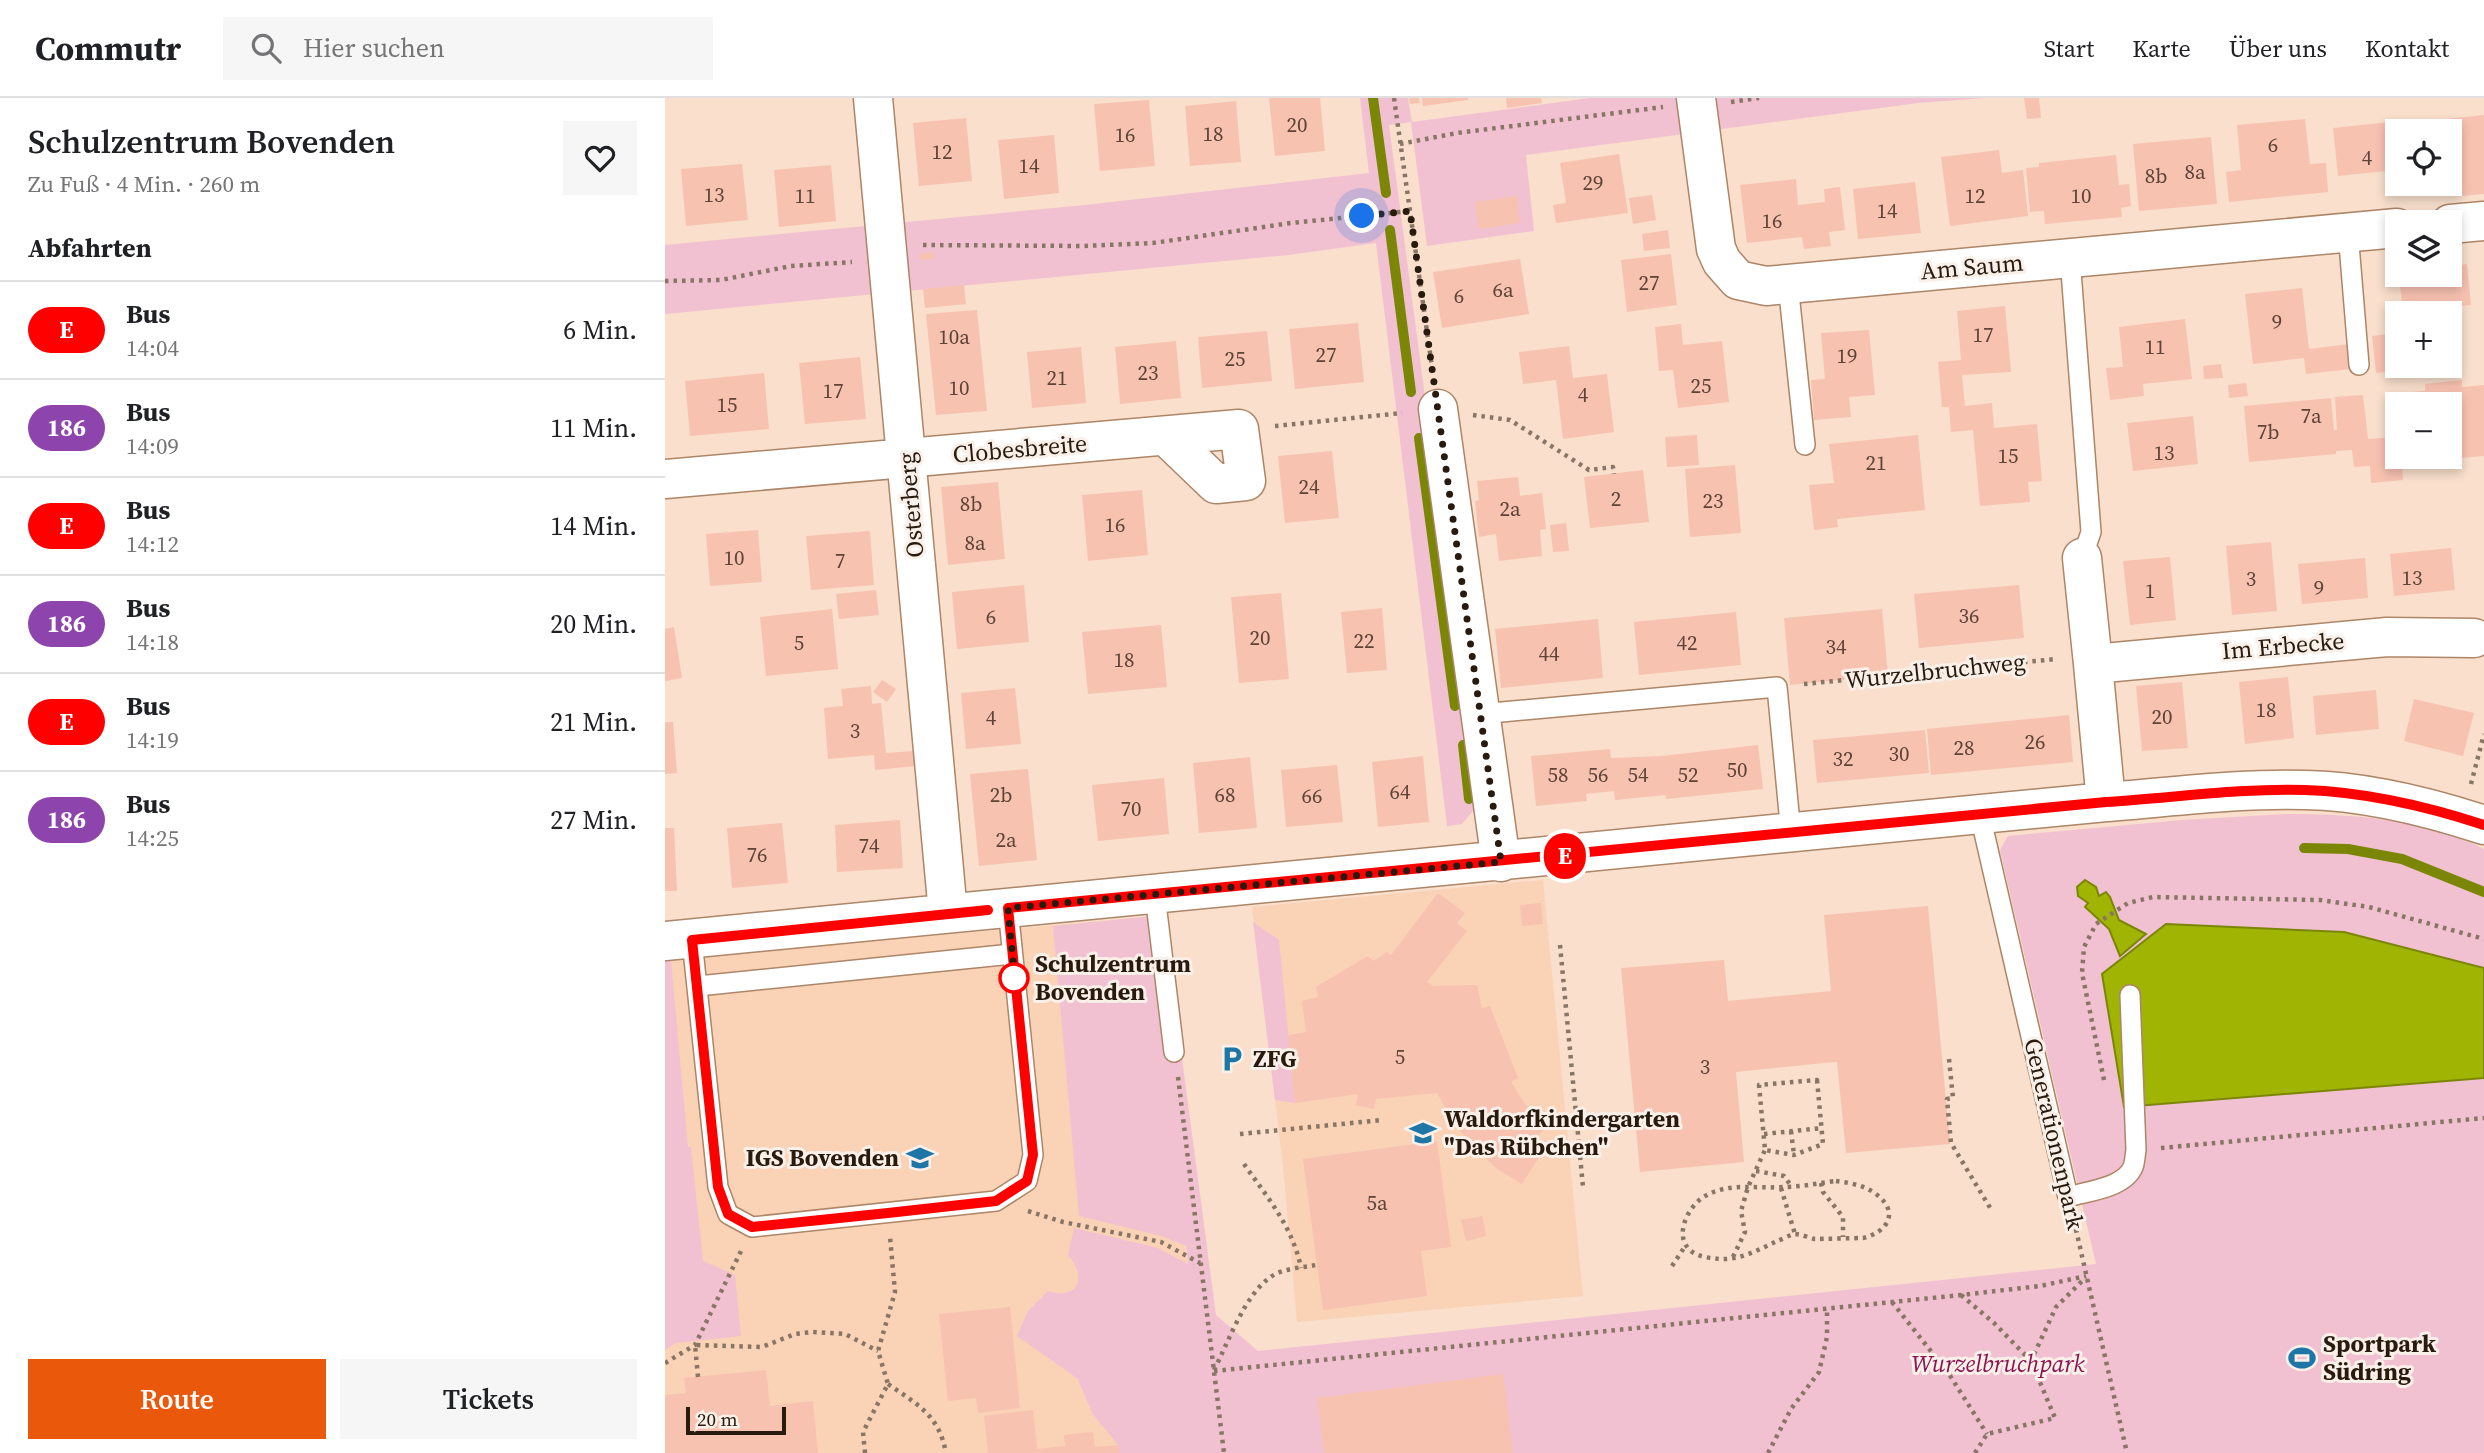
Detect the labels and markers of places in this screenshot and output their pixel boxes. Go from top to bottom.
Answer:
place label: Schulzentrum Bovenden [1035,947,1191,1008]
marker: Schulzentrum Bovenden [999,963,1029,993]
place label: ZFG [1253,1042,1296,1075]
parking icon: ZFG [1217,1044,1247,1074]
place label: Waldorfkindergarten "Das Rübchen" [1444,1102,1680,1163]
school or university icon: Waldorfkindergarten "Das Rübchen" [1408,1118,1438,1148]
place label: IGS Bovenden [746,1141,899,1174]
school or university icon: IGS Bovenden [905,1143,935,1173]
place label: Sportpark Südring [2323,1327,2437,1388]
sports icon: Sportpark Südring [2287,1343,2317,1373]

